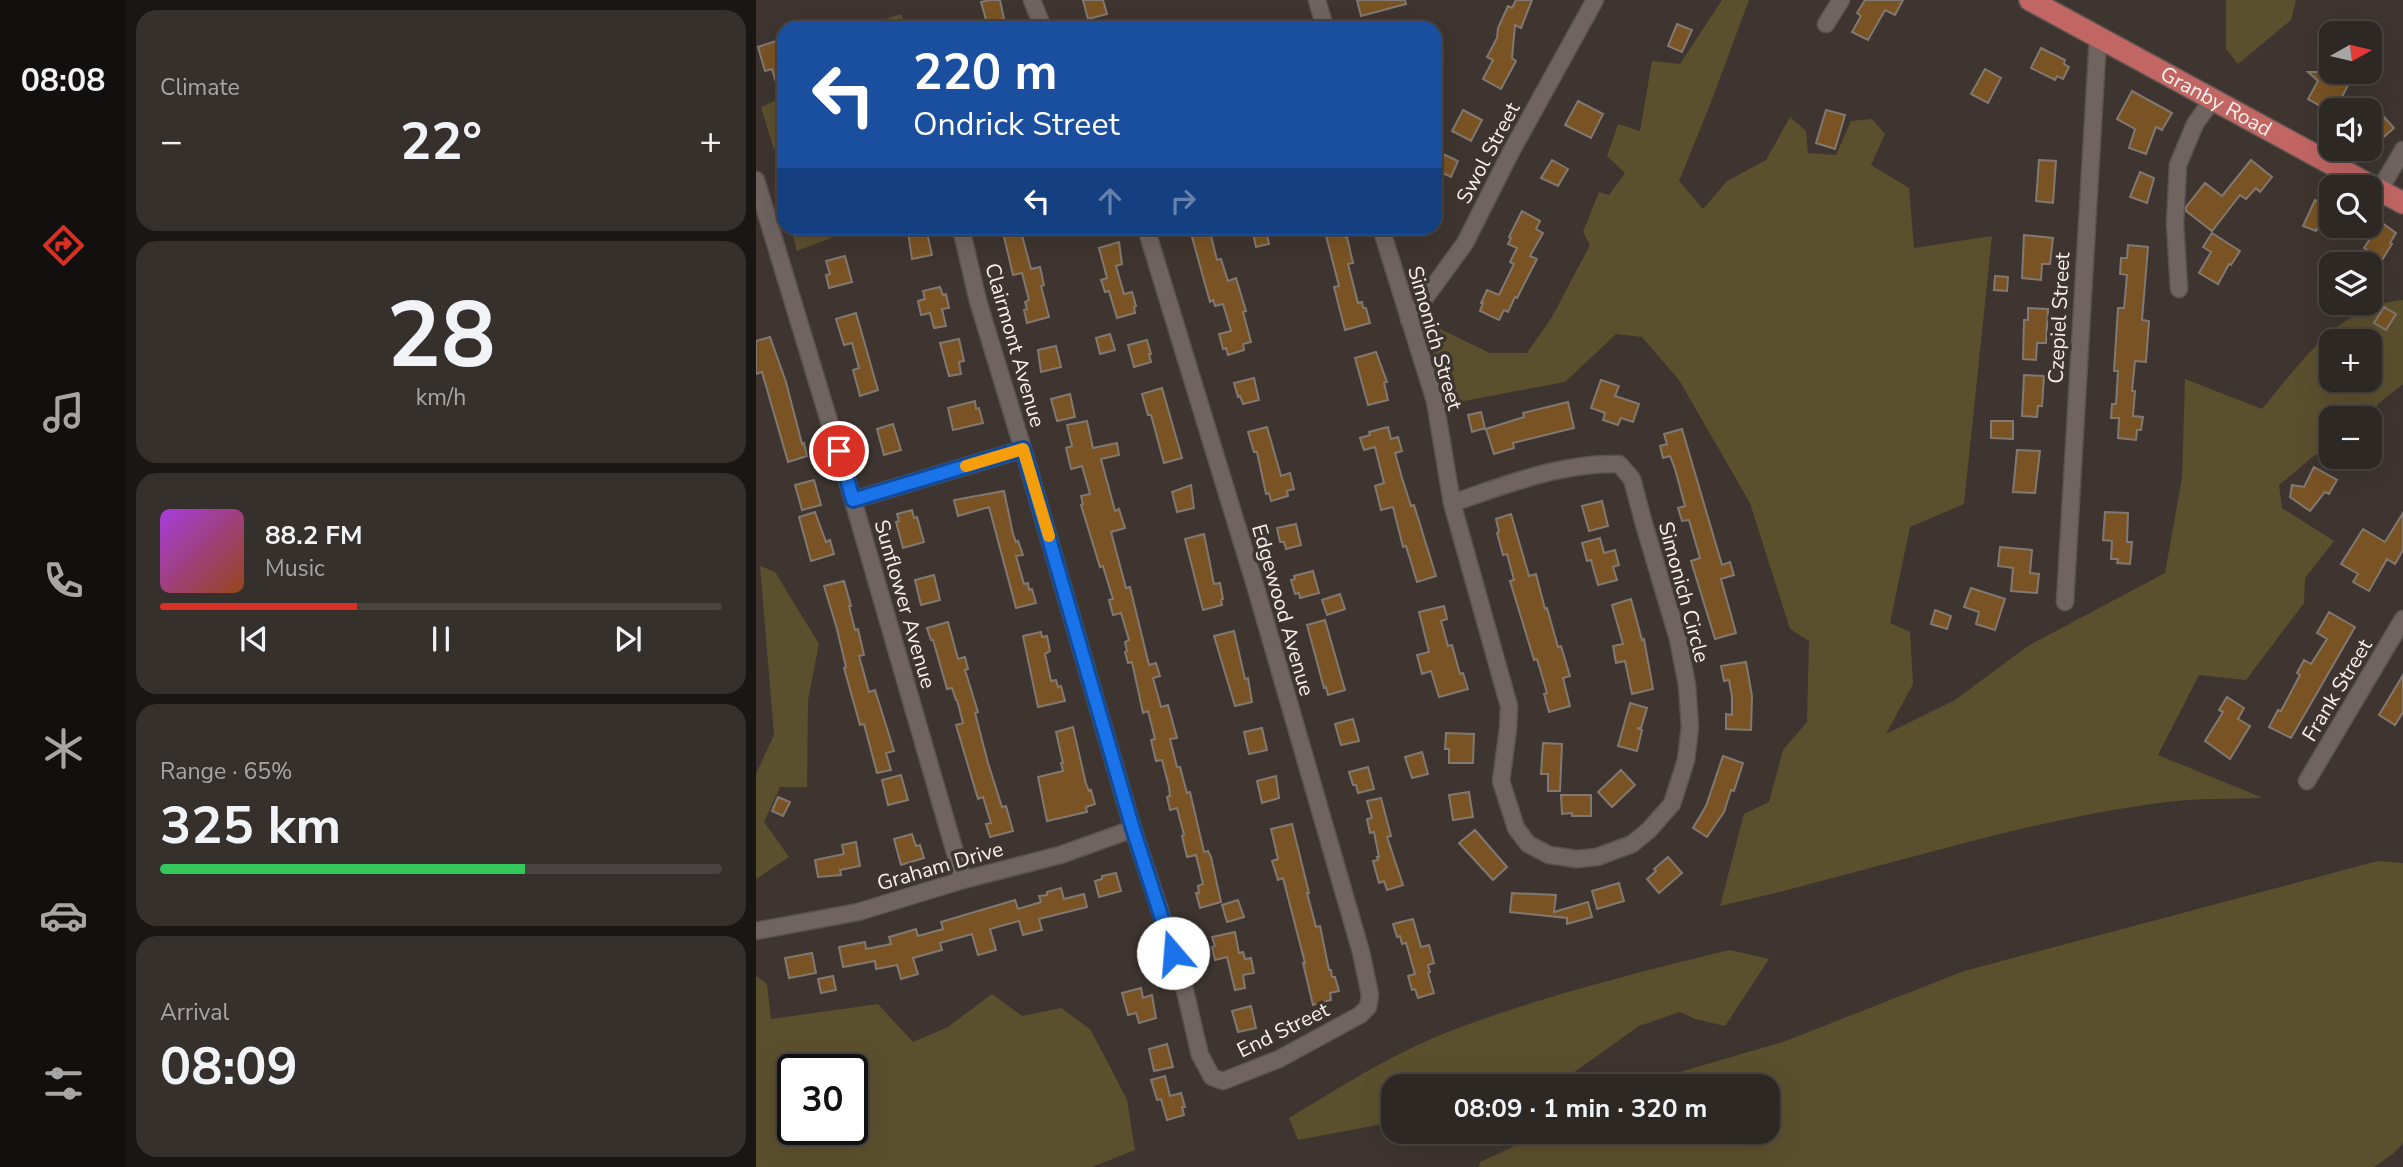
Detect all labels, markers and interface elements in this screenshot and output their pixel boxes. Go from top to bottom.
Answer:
north arrow [2319,21,2382,84]
map controls [2319,21,2382,469]
text: 220 m [913,39,1057,106]
icon: left [798,49,889,140]
text: 08:08 [21,59,105,102]
street label: Granby Road [2156,60,2277,143]
text: Climate [160,72,240,103]
street label: Swol Street [1450,97,1527,209]
button: sound [2319,98,2382,161]
text: Ondrick Street [913,103,1120,146]
text: 22° [400,106,482,177]
text: − [160,116,183,167]
text: + [699,116,722,167]
button: search [2319,175,2382,238]
icon: left [1018,182,1056,220]
icon: ahead [1091,182,1129,220]
icon: right [1164,182,1202,220]
icon: directions [39,221,88,270]
street label: Czepiel Street [2042,251,2076,384]
button: layers [2319,252,2382,315]
street label: Clairmont Avenue [978,260,1052,430]
street label: Simonich Street [1401,263,1469,414]
text: 28 [386,274,496,398]
button: + [2319,329,2382,392]
text: km/h [416,382,466,413]
icon: music [39,388,88,437]
button: − [2319,406,2382,469]
pin [809,421,869,481]
icon: arrive [820,432,858,470]
street label: Sunflower Avenue [868,516,942,692]
text: 88.2 FM [265,518,362,553]
street label: Simonich Circle [1652,518,1716,666]
street label: Edgewood Avenue [1245,521,1321,699]
text: Music [265,553,325,584]
icon: phone [39,556,88,605]
icon: previous [235,620,273,658]
icon: pause [422,620,460,658]
icon: next [609,620,647,658]
street label: Frank Street [2295,633,2379,746]
icon: climate [39,724,88,773]
text: Range · 65% [160,756,292,787]
text: 325 km [160,790,341,861]
street label: Graham Drive [874,835,1006,897]
icon: car [39,891,88,940]
position arrow [1136,916,1210,990]
street label: End Street [1232,995,1334,1064]
text: Arrival [160,997,229,1028]
text: 08:09 [160,1031,298,1102]
speed limit sign: 30 [777,1054,868,1145]
icon: filters [39,1059,88,1108]
text: 08:09 · 1 min · 320 m [1454,1091,1707,1126]

